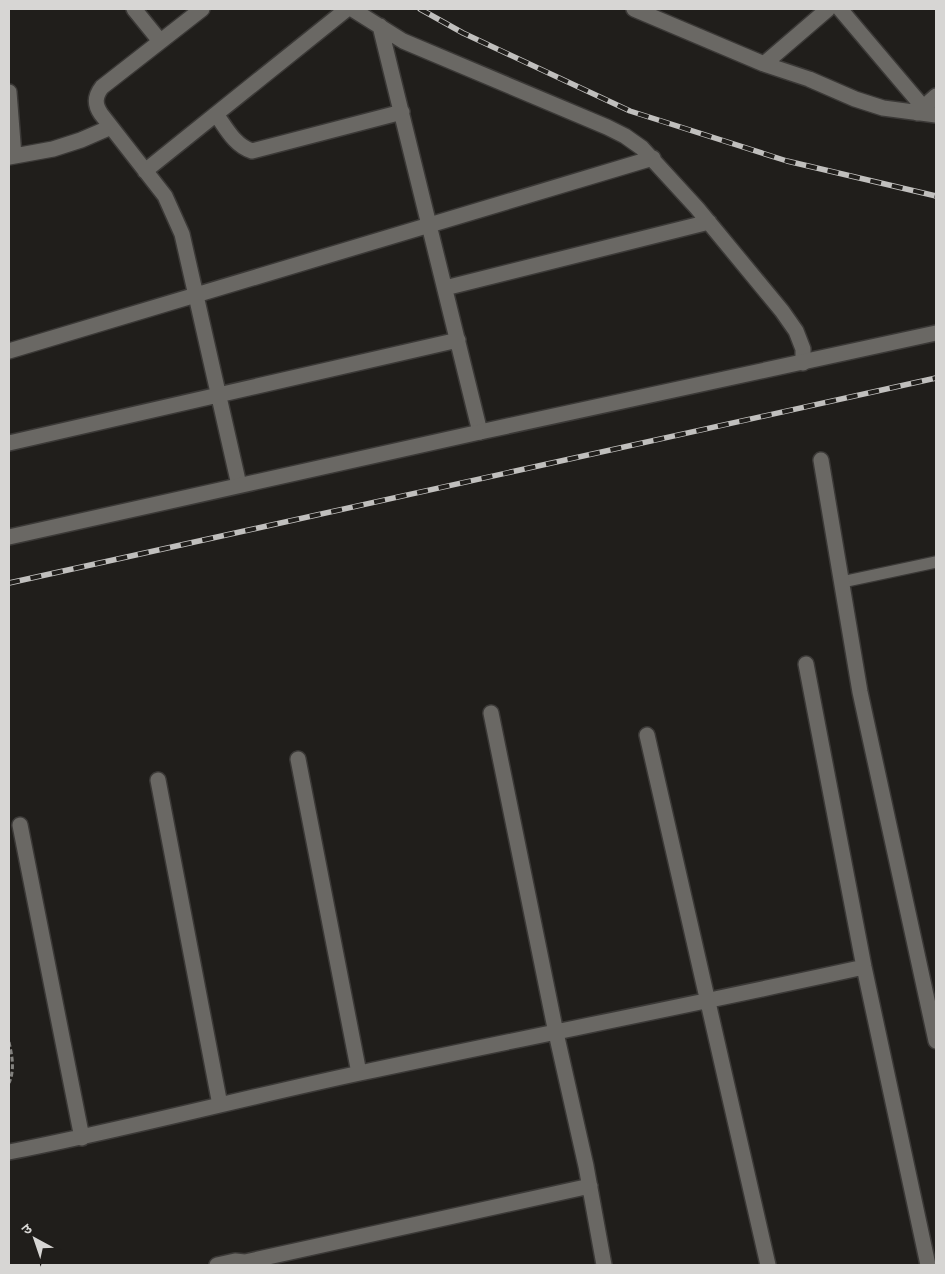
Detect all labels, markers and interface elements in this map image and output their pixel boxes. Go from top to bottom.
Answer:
north arrow [10,1214,60,1264]
text: उ [18,1219,36,1239]

